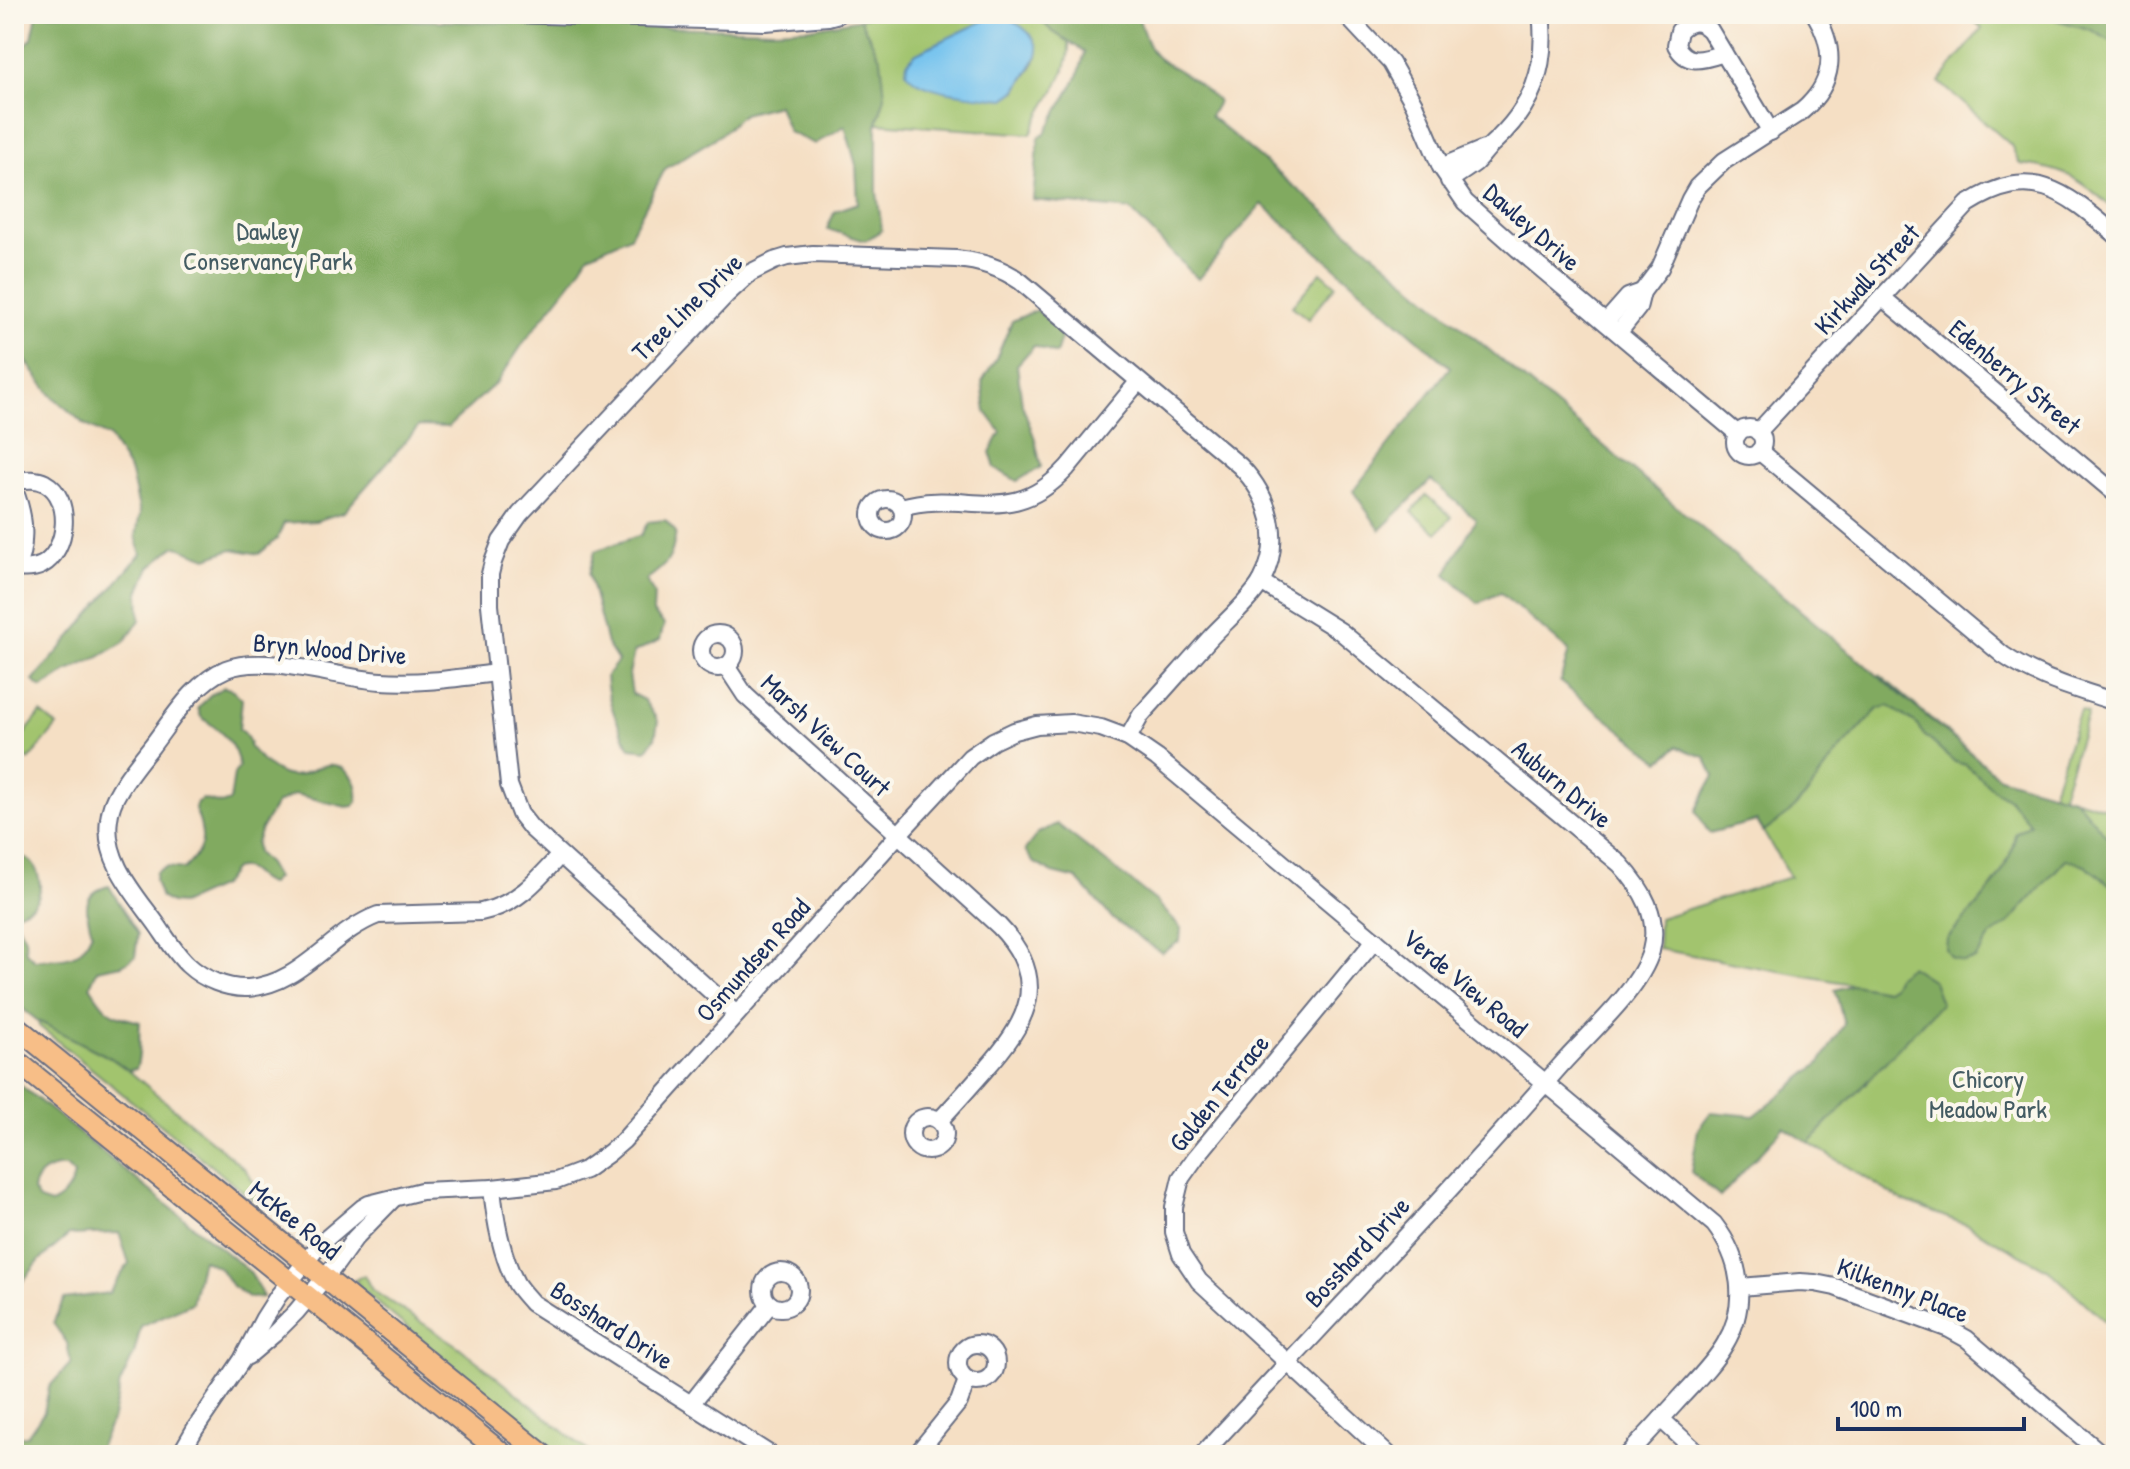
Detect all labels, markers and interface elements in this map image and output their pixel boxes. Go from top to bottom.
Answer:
street label: Dawley Drive [1476,175,1588,278]
park label: Dawley Conservancy Park [183,213,353,278]
street label: Kirkwall Street [1806,215,1928,342]
street label: Tree Line Drive [624,245,750,368]
street label: Edenberry Street [1942,311,2090,443]
street label: Bryn Wood Drive [252,624,408,673]
street label: Marsh View Court [754,665,900,805]
street label: Auburn Drive [1505,731,1620,836]
street label: Osmundsen Road [688,890,818,1029]
street label: Verde View Road [1396,920,1535,1045]
street label: Golden Terrace [1161,1027,1277,1159]
park label: Chicory Meadow Park [1929,1061,2047,1126]
street label: McKee Road [242,1172,348,1267]
street label: Bosshard Drive [1296,1189,1417,1315]
street label: Kilkenny Place [1832,1248,1974,1331]
street label: Bosshard Drive [544,1272,680,1377]
scale bar [1838,1381,2024,1431]
text: 100 m [1850,1392,1902,1424]

